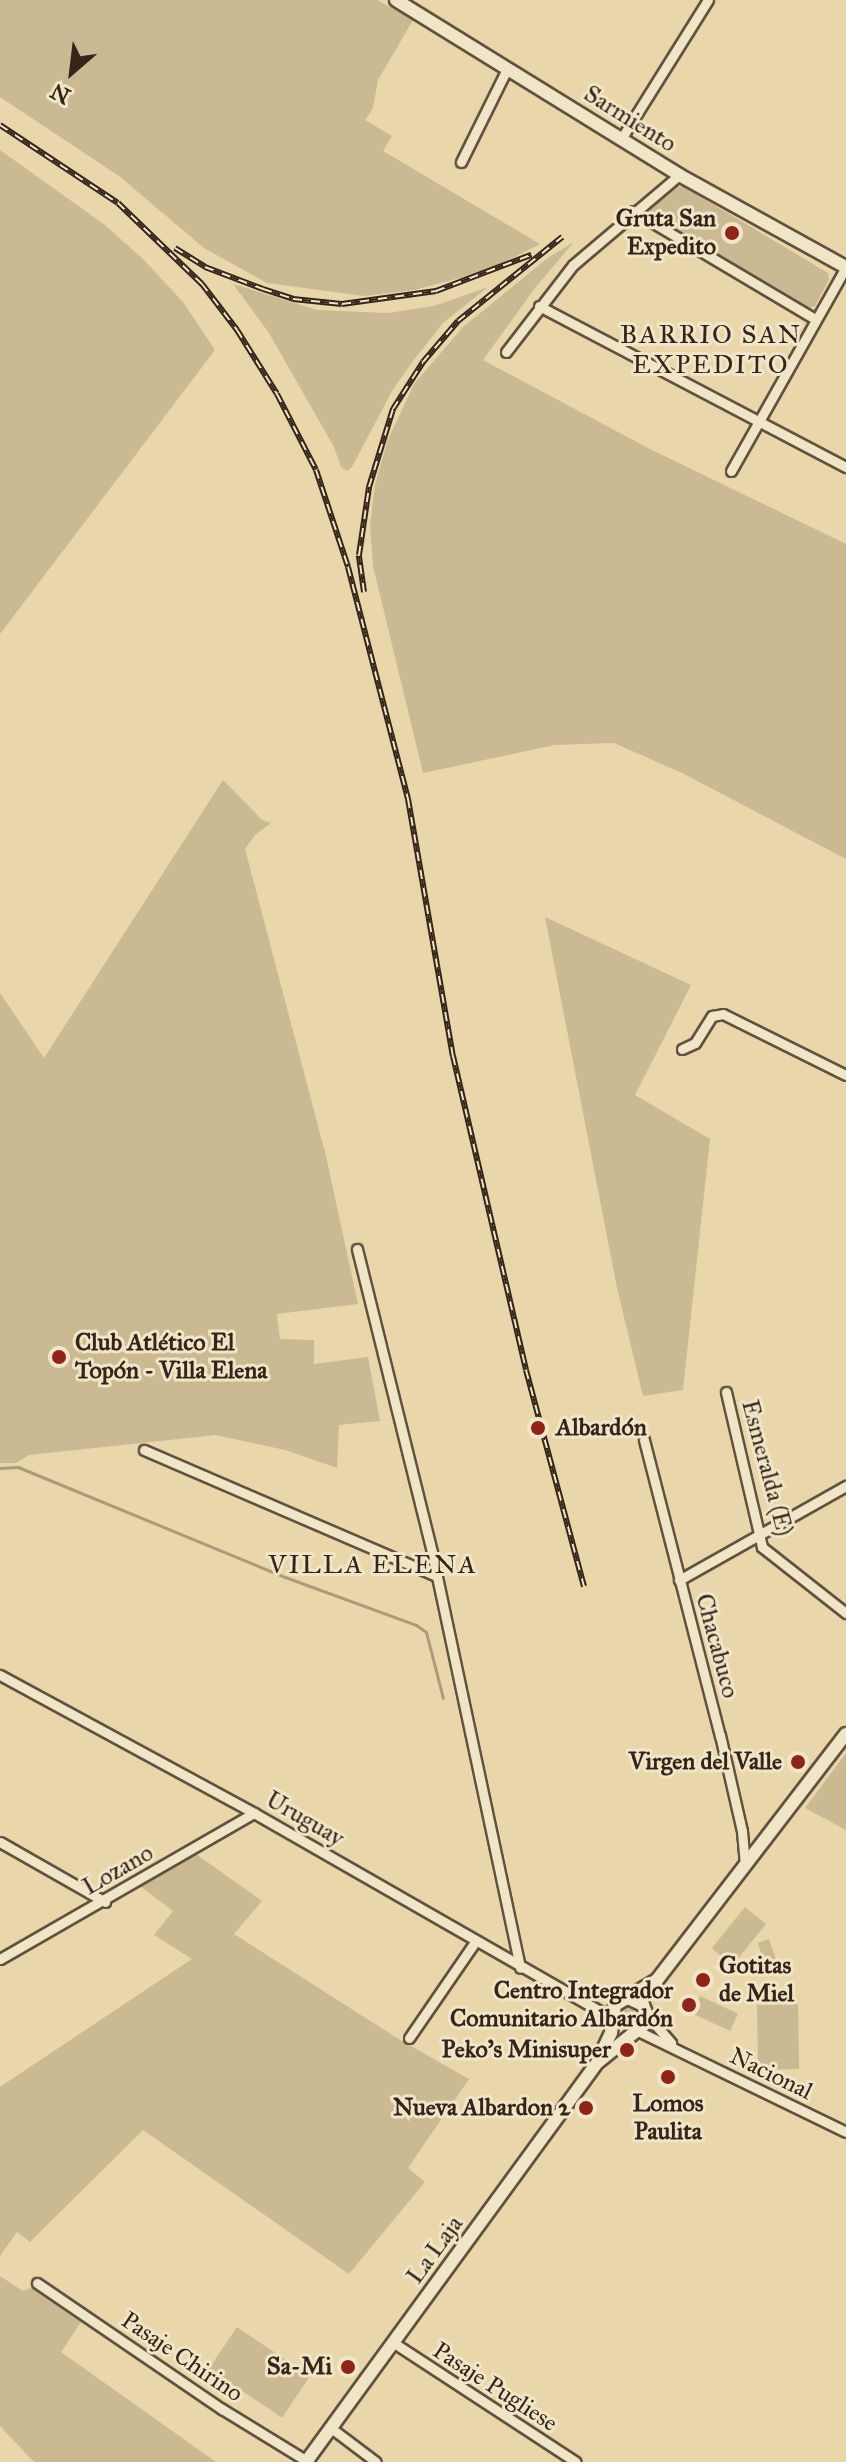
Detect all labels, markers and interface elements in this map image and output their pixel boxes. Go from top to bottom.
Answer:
north arrow [32,32,112,112]
text: N [46,77,75,110]
street label: Sarmiento [579,79,681,159]
place label: Gruta San Expedito [616,205,716,261]
marker: Gruta San Expedito [723,224,741,242]
district label: BARRIO SAN EXPEDITO [620,319,802,380]
place label: Club Atlético El Topón - Villa Elena [75,1329,267,1385]
marker: Club Atlético El Topón - Villa Elena [50,1348,68,1366]
street label: Esmeralda (E) [735,1397,799,1539]
place label: Albardón [556,1414,647,1442]
marker: Albardón [527,1417,549,1439]
district label: VILLA ELENA [268,1549,478,1581]
street label: Chacabuco [689,1591,745,1701]
place label: Virgen del Valle [629,1748,782,1776]
marker: Virgen del Valle [789,1753,807,1771]
street label: Uruguay [261,1785,349,1853]
street label: Lozano [78,1838,158,1902]
place label: Gotitas de Miel [719,1952,794,2008]
marker: Gotitas de Miel [694,1971,712,1989]
place label: Centro Integrador Comunitario Albardón [450,1977,673,2033]
marker: Centro Integrador Comunitario Albardón [680,1996,698,2014]
place label: Peko's Minisuper [442,2036,611,2064]
marker: Peko's Minisuper [618,2041,636,2059]
street label: Nacional [725,2042,817,2106]
marker: Lomos Paulita [659,2068,677,2086]
place label: Lomos Paulita [632,2090,704,2146]
place label: Nueva Albardon 2 [393,2094,570,2122]
marker: Nueva Albardon 2 [577,2099,595,2117]
street label: La Laja [401,2210,469,2290]
street label: Pasaje Chirino [116,2306,248,2408]
street label: Pasaje Pugliese [427,2336,563,2438]
place label: Sa-Mi [267,2353,332,2381]
marker: Sa-Mi [339,2358,357,2376]

